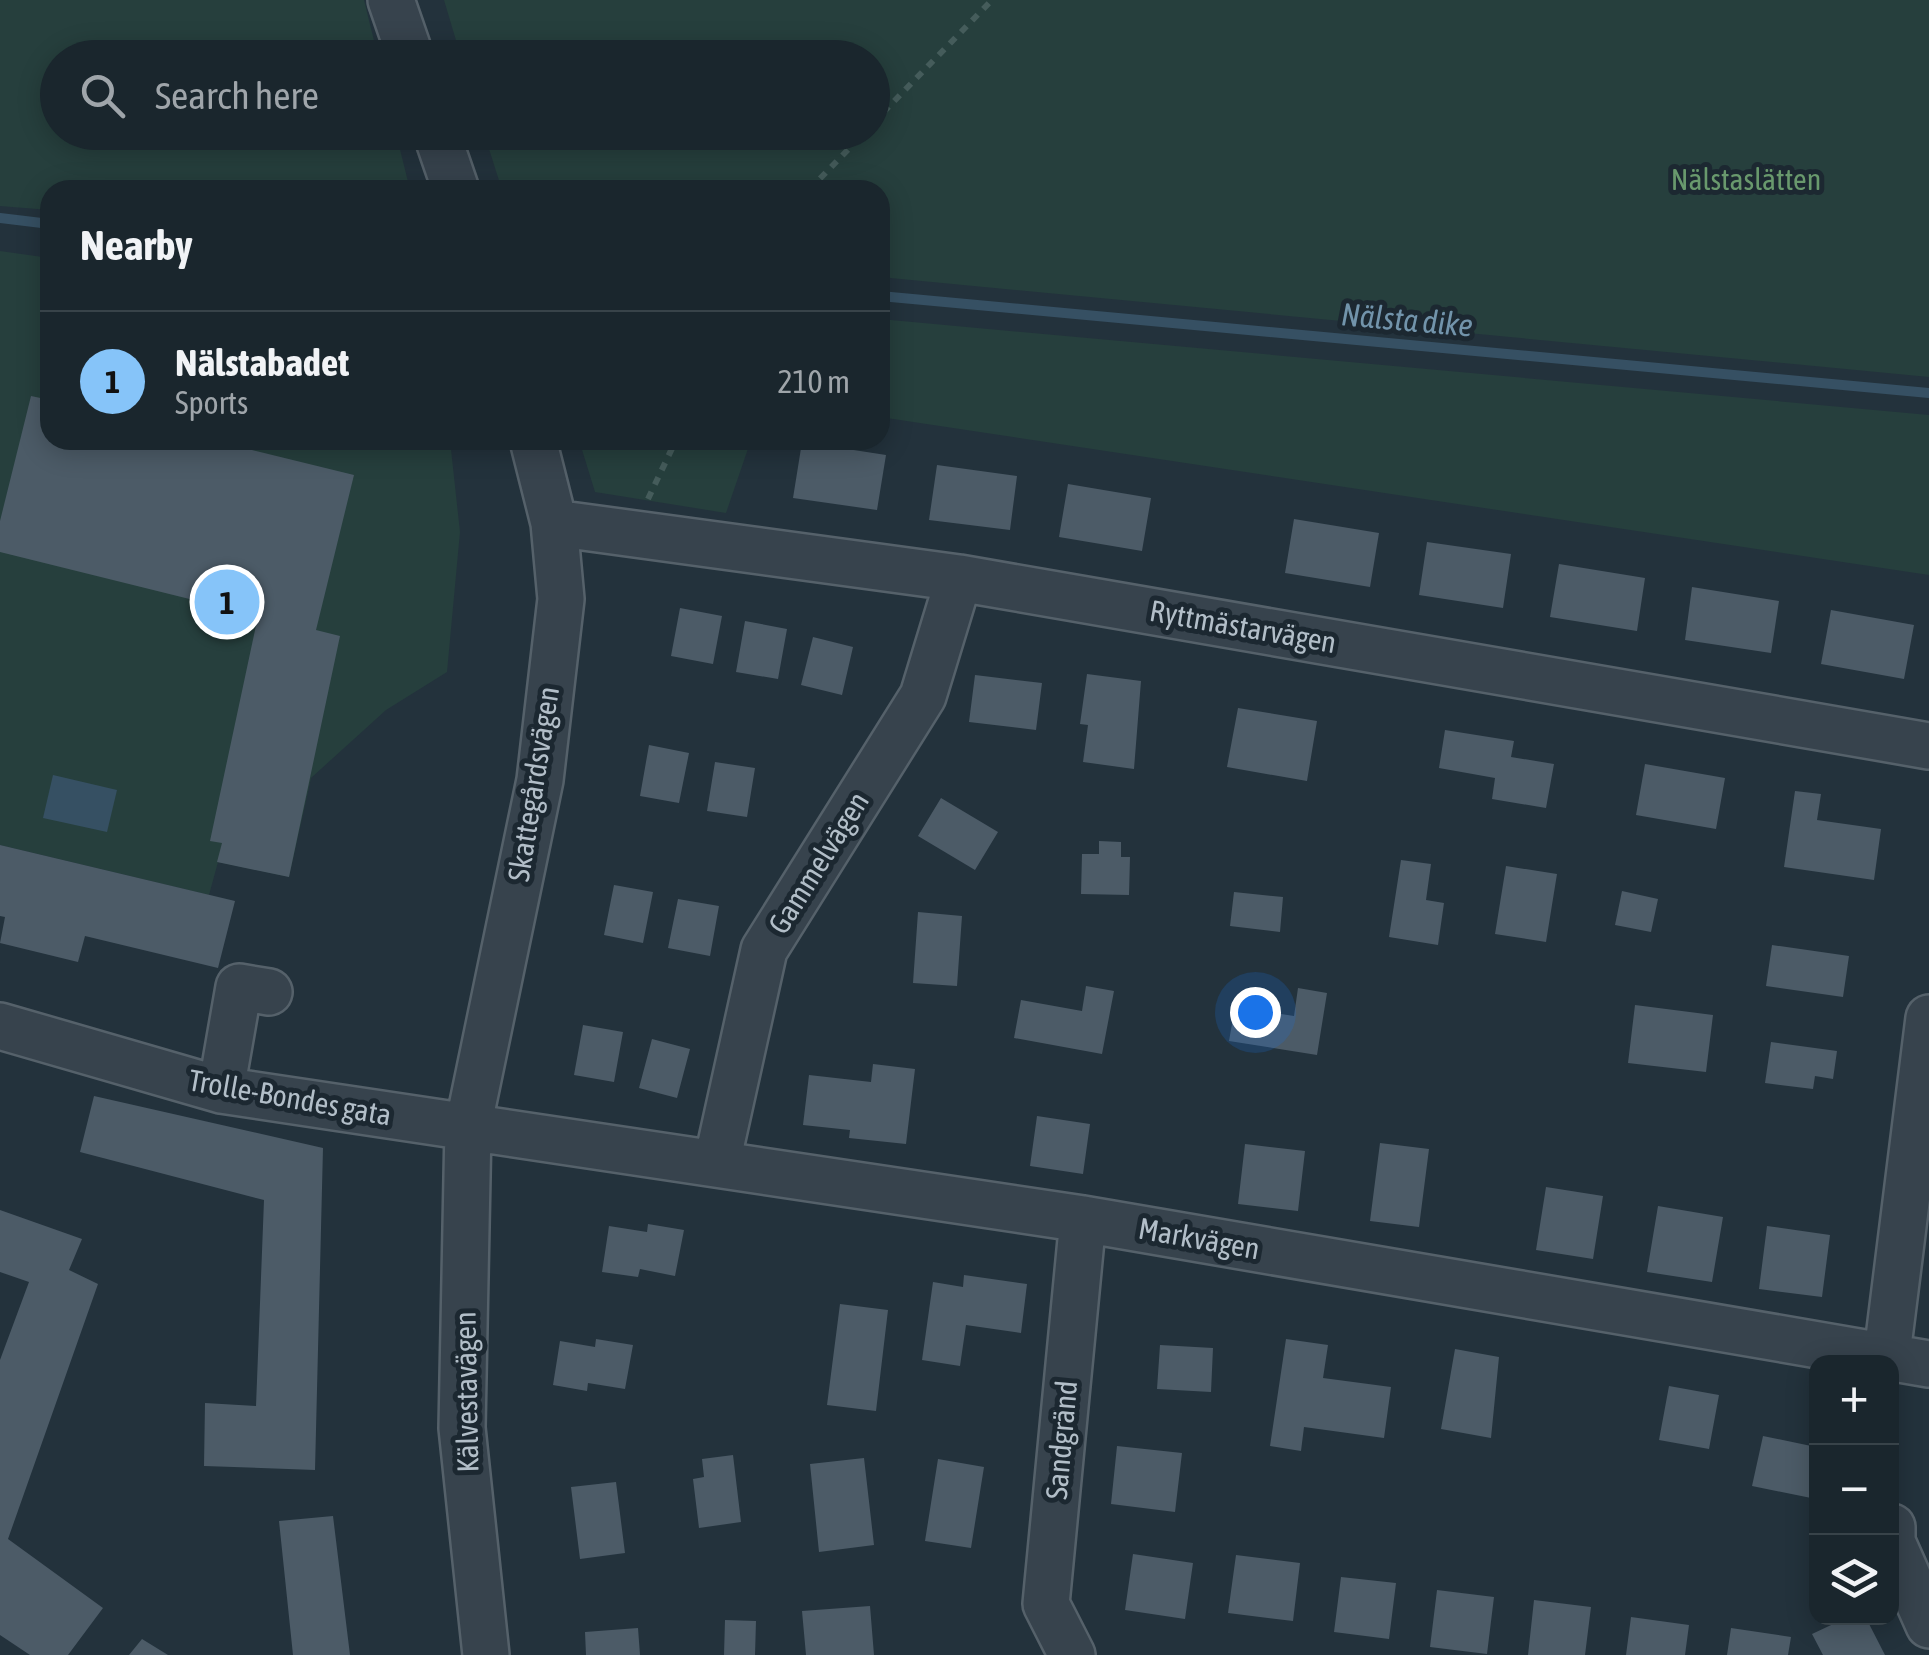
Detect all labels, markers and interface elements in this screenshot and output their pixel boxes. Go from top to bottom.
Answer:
search box [40,40,890,150]
icon: search [75,68,130,123]
text: Search here [155,74,319,117]
park label: Nälstaslätten [1671,162,1821,196]
text: Nearby [80,221,193,269]
water label: Nälsta dike [1340,295,1475,344]
text: Nälstabadet [175,341,349,384]
text: 1 [105,363,120,400]
text: 210 m [777,363,850,400]
text: Sports [175,384,248,421]
pin: 1 [194,564,260,640]
street label: Ryttmästarvägen [1147,593,1339,659]
street label: Skattegårdsvägen [501,684,565,884]
street label: Gammelvägen [761,785,875,940]
your location [1230,987,1281,1038]
street label: Trolle-Bondes gata [186,1062,394,1132]
street label: Markvägen [1136,1211,1262,1265]
street label: Kälvestavägen [448,1311,484,1473]
map controls [1809,1355,1899,1625]
button: + [1809,1355,1899,1445]
street label: Sandgränd [1039,1379,1083,1501]
button: − [1809,1445,1899,1535]
button: layers [1809,1535,1899,1625]

